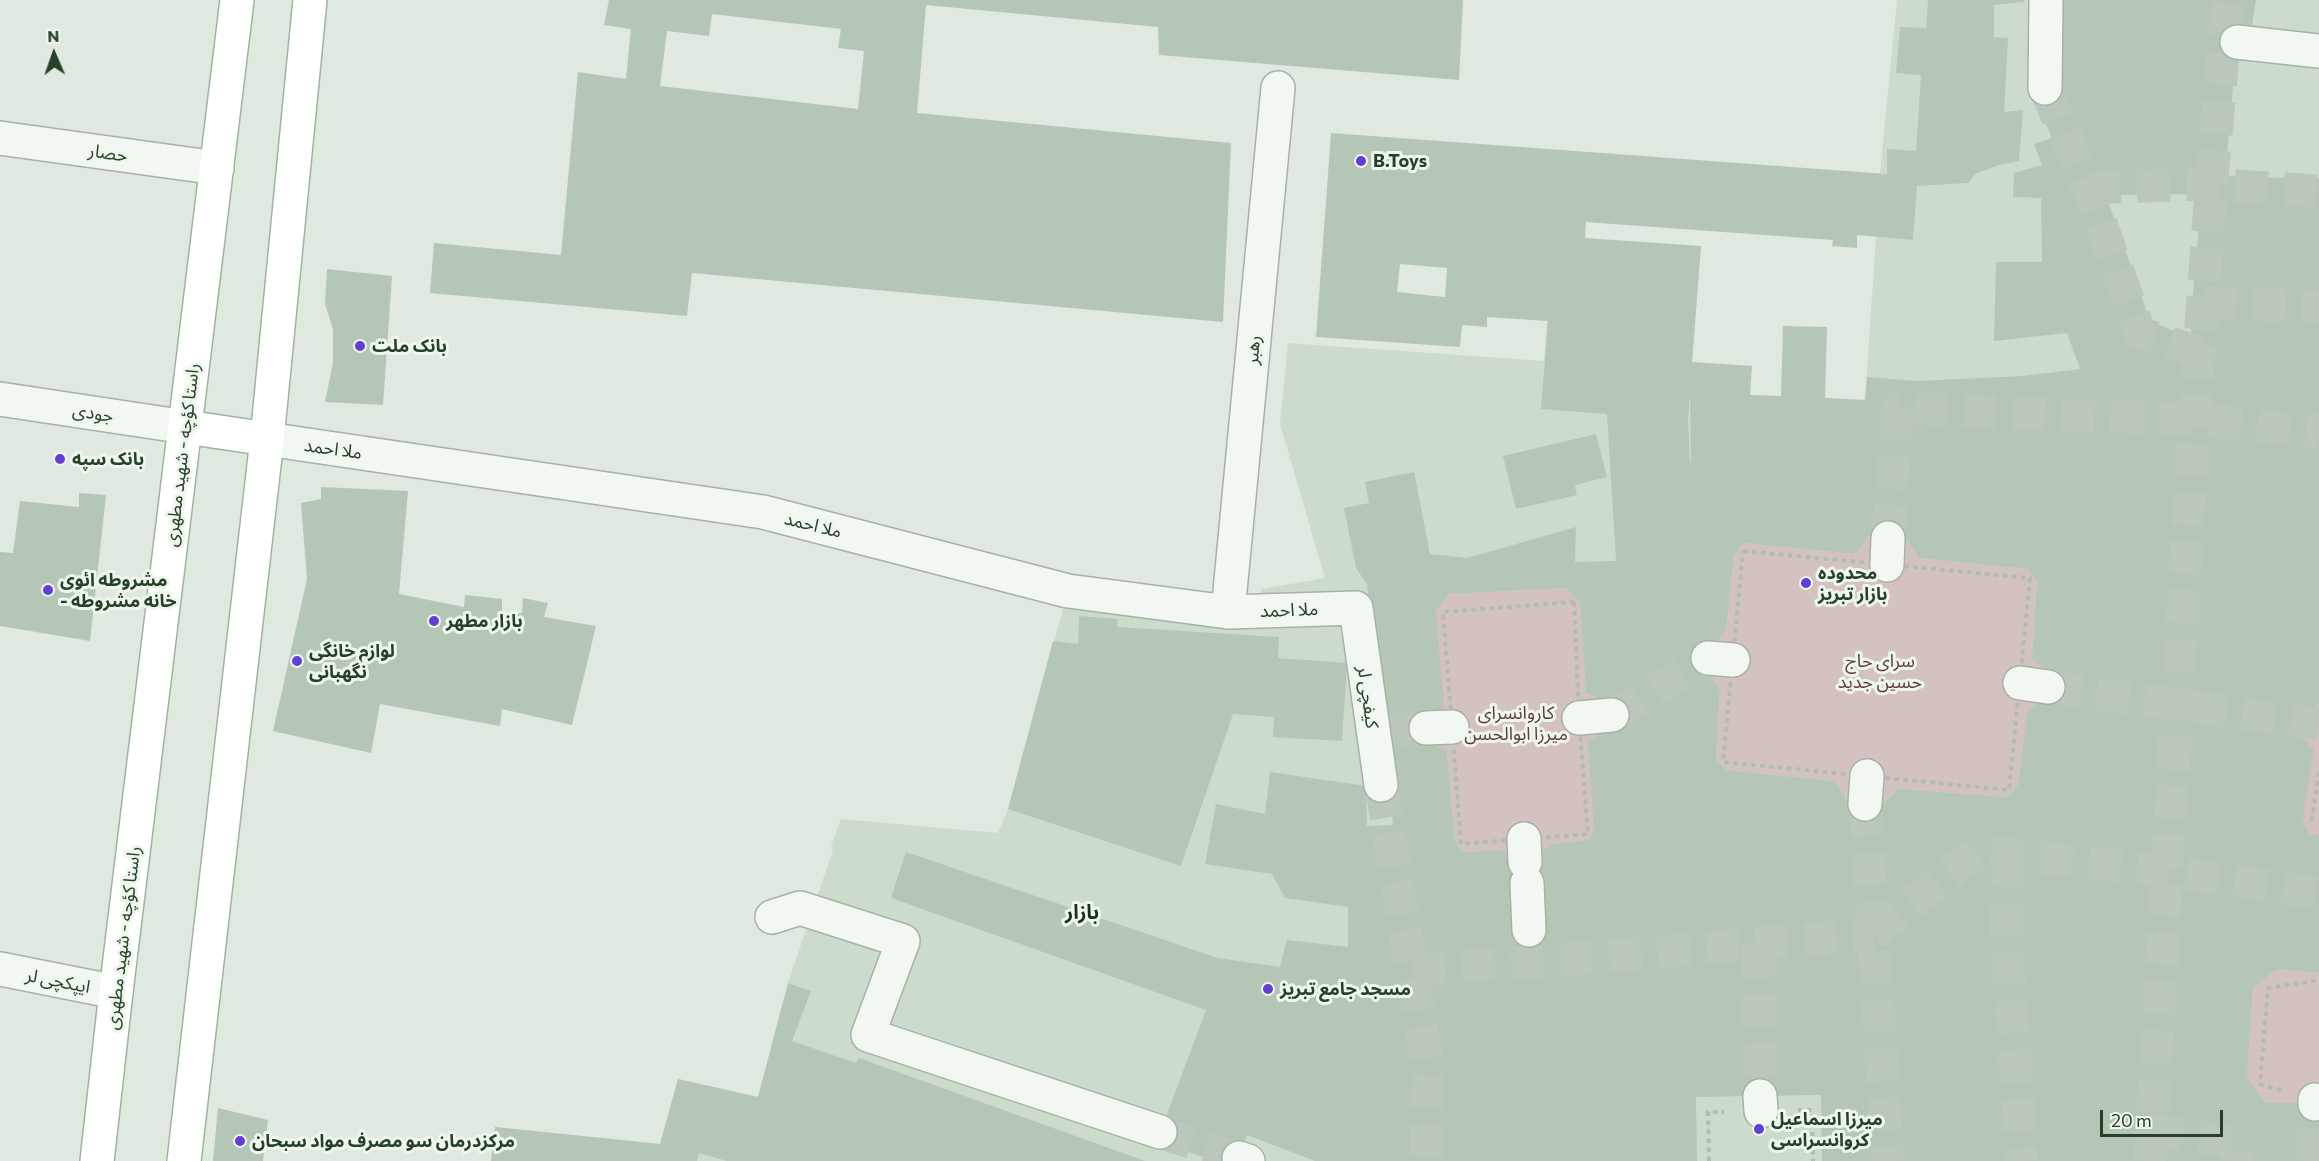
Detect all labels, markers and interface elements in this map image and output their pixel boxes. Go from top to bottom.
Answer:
north arrow [24,24,84,84]
text: N [47,26,60,45]
street label: حصار [87,140,129,166]
place label: B.Toys [1373,150,1427,172]
marker: B.Toys [1354,154,1368,168]
street label: رهبر [1241,334,1265,366]
place label: بانک ملت [372,335,447,357]
marker: بانک ملت [353,339,367,353]
street label: راستا کؤچه - شهید مطهری [160,362,204,548]
street label: جودی [71,399,115,427]
street label: ملا احمد [303,434,363,464]
place label: بانک سپه [72,448,144,470]
marker: بانک سپه [53,452,67,466]
street label: ملا احمد [782,507,844,543]
place label: محدوده بازار تبریز [1818,562,1888,604]
place label: مشروطه ائوی - خانه مشروطه [60,569,176,612]
marker: محدوده بازار تبریز [1799,576,1813,590]
marker: مشروطه ائوی - خانه مشروطه [41,583,55,597]
street label: ملا احمد [1259,598,1319,622]
place label: بازار مطهر [446,610,523,632]
marker: بازار مطهر [427,614,441,628]
place label: لوازم خانگی نگهبانی [309,640,395,682]
park label: سرای حاج حسین جدید [1838,650,1922,692]
marker: لوازم خانگی نگهبانی [290,654,304,668]
street label: کیفچی لر [1353,664,1383,730]
park label: کاروانسرای میرزا ابوالحسن [1464,702,1568,744]
street label: راستا کؤچه - شهید مطهری [101,845,145,1031]
district label: بازار [1065,900,1099,924]
street label: ایپکچی لر [24,964,92,998]
place label: مسجد جامع تبریز [1280,978,1411,1000]
marker: مسجد جامع تبریز [1261,982,1275,996]
scale bar [2103,1098,2226,1136]
place label: میرزا اسماعیل کروانسراسی [1771,1108,1883,1150]
text: 20 m [2111,1109,2152,1131]
marker: میرزا اسماعیل کروانسراسی [1752,1122,1766,1136]
place label: مرکزدرمان سو مصرف مواد سبحان [252,1130,515,1152]
marker: مرکزدرمان سو مصرف مواد سبحان [233,1134,247,1148]

